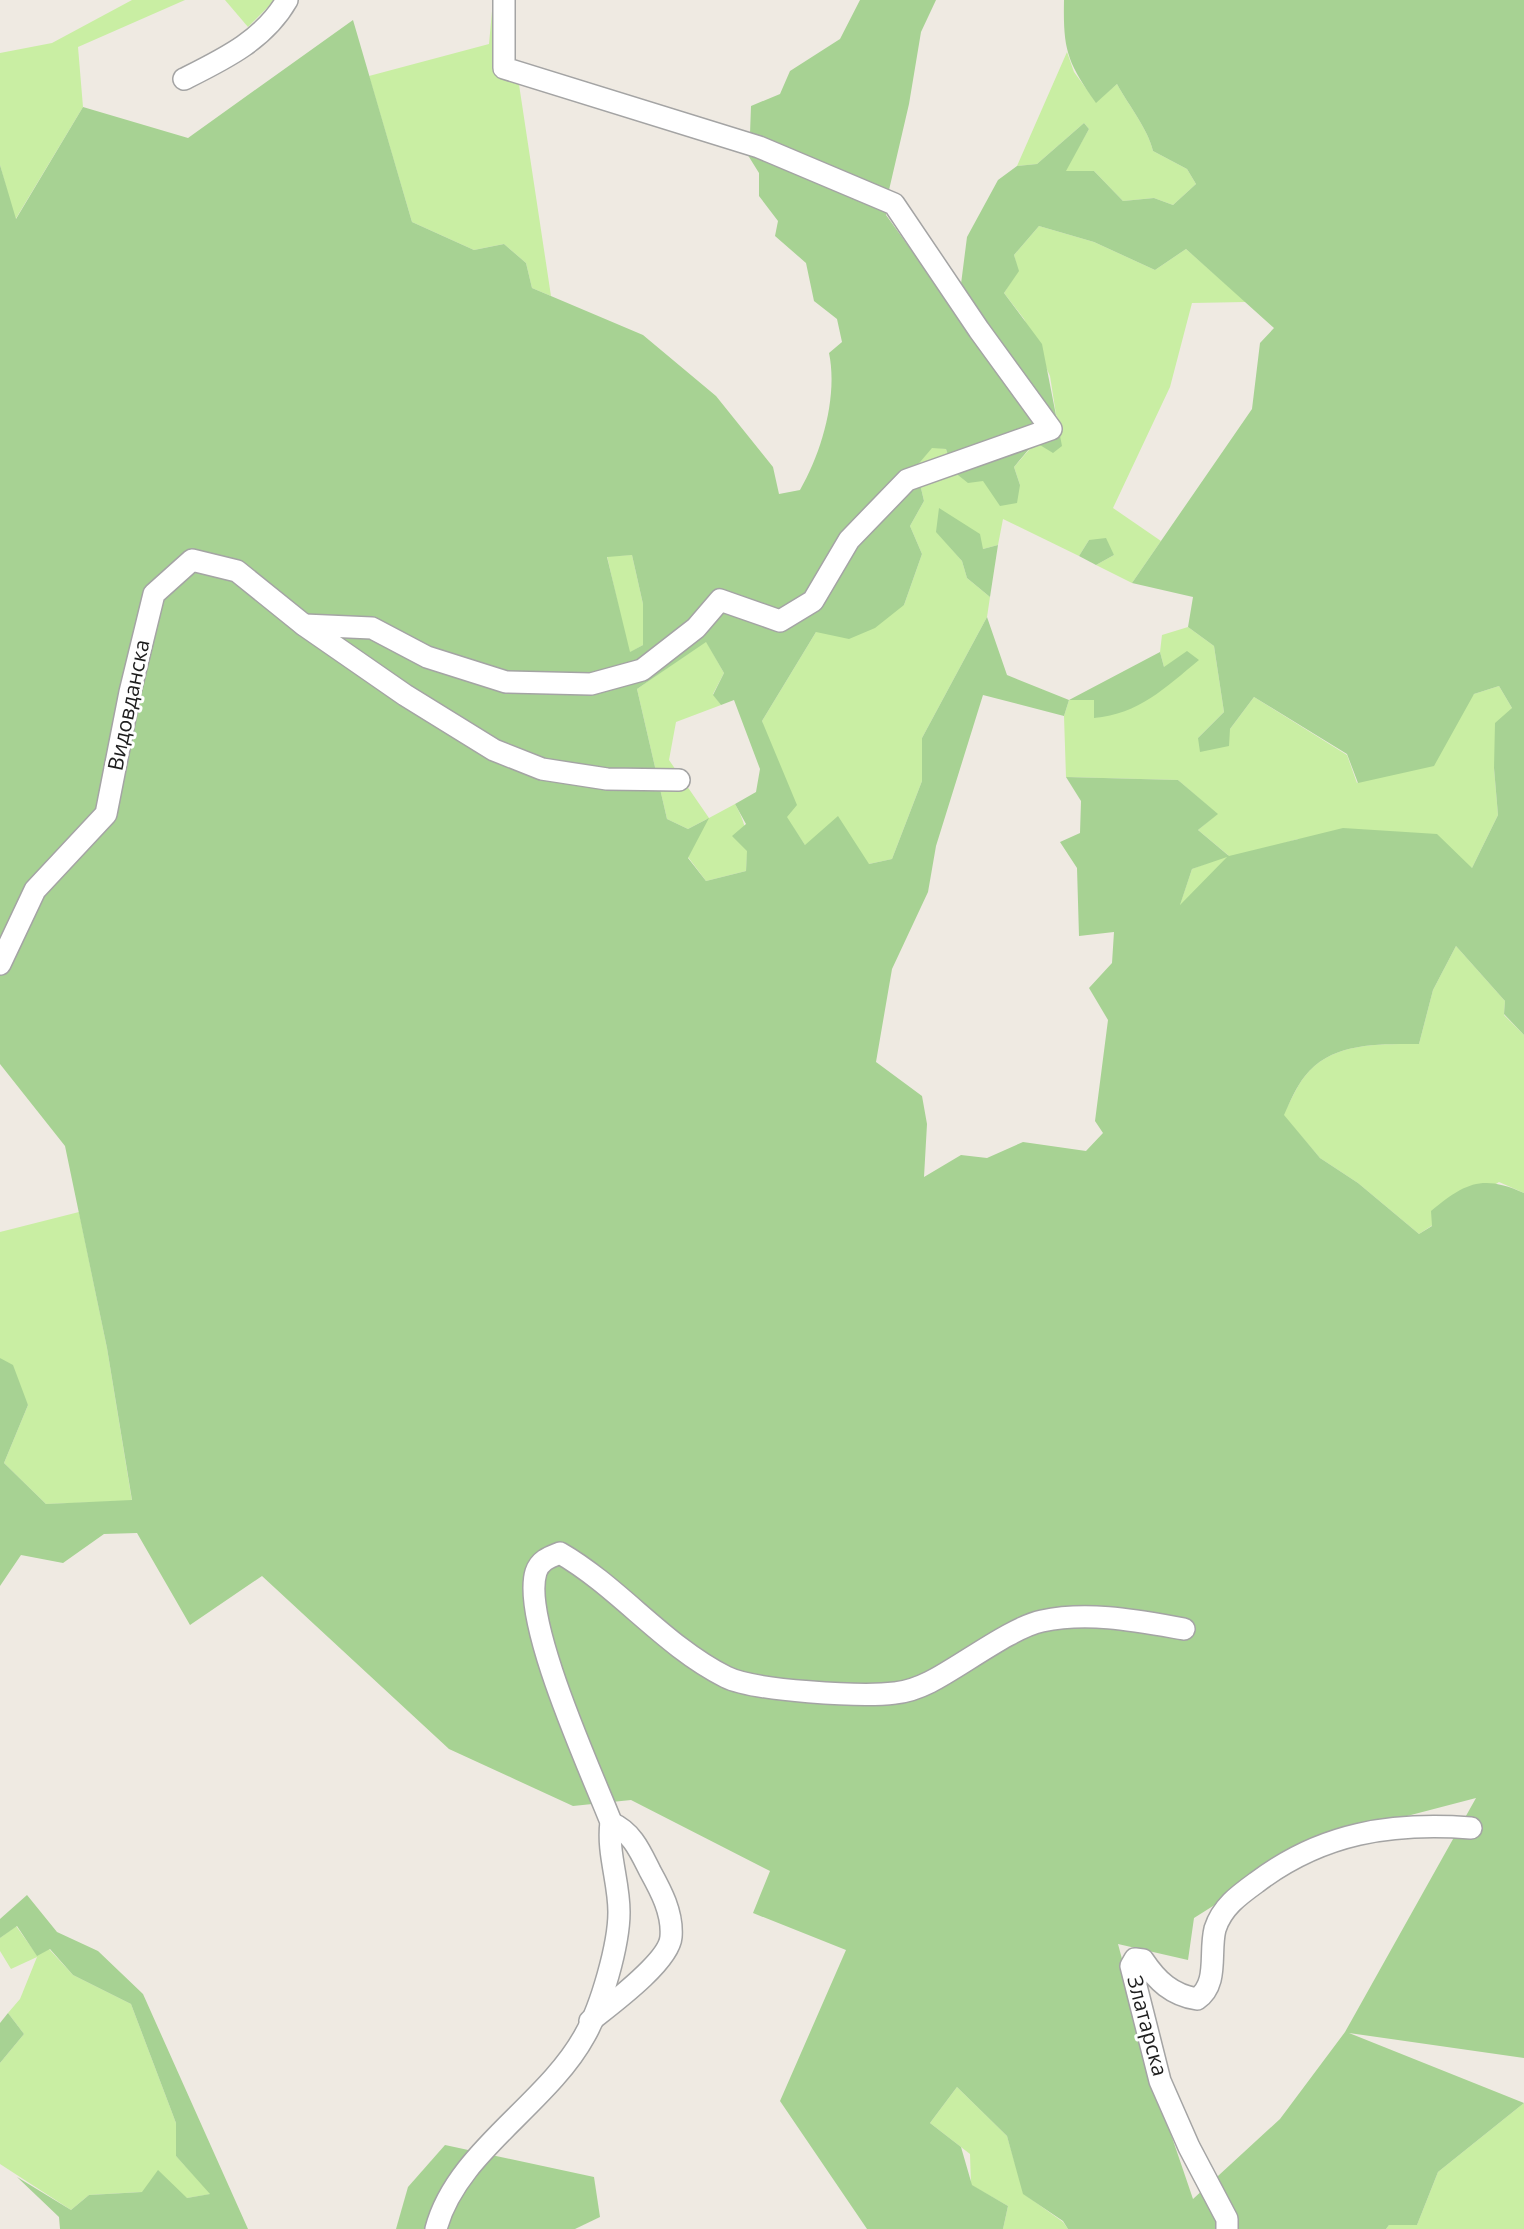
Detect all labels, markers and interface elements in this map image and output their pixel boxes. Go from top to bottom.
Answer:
street label: Видовданска [100,637,156,773]
street label: Златарска [1121,1972,1175,2079]

